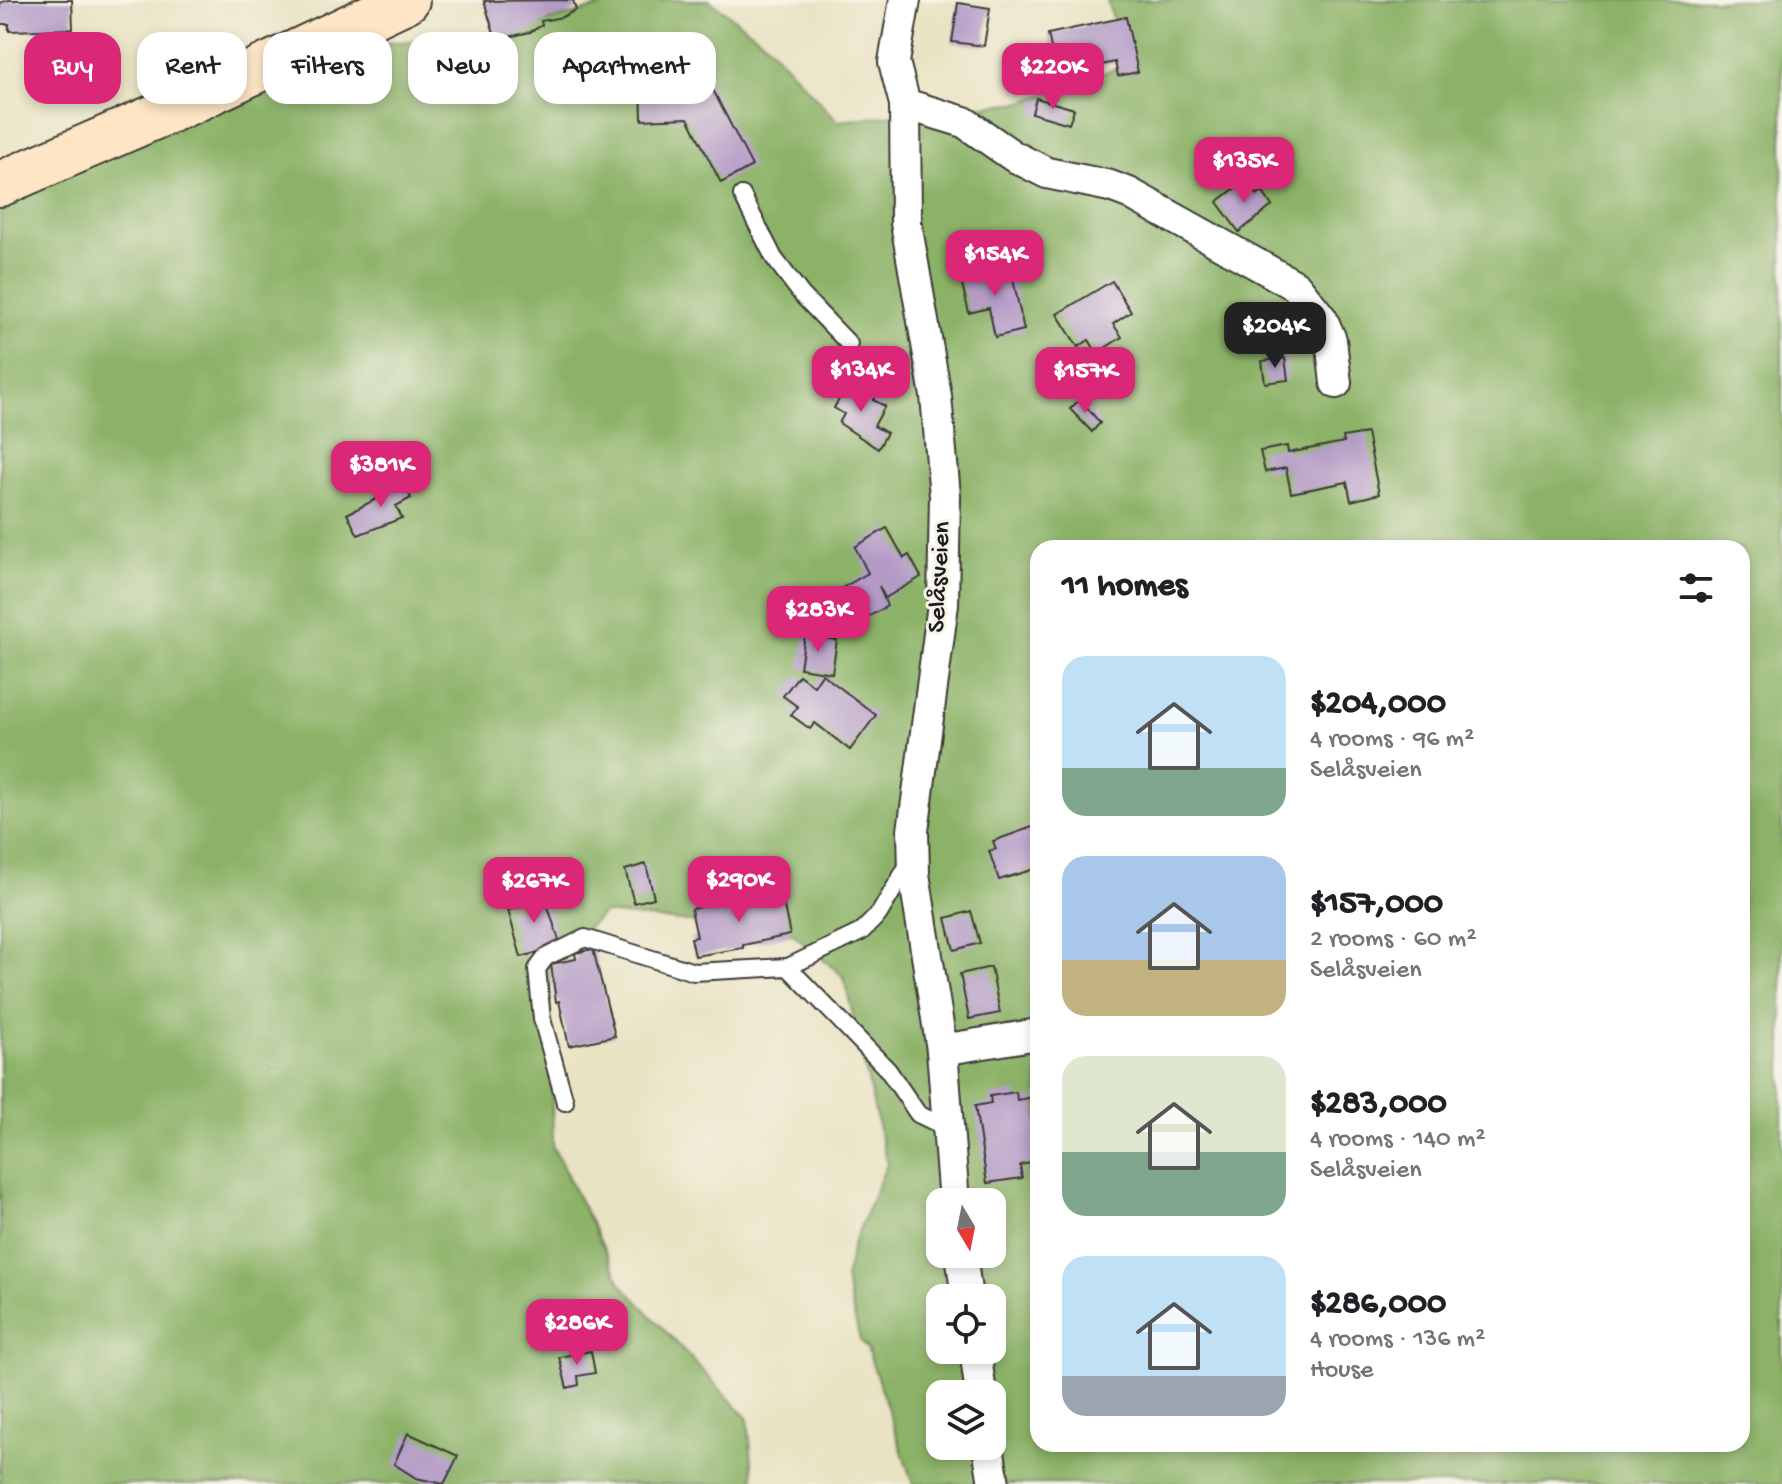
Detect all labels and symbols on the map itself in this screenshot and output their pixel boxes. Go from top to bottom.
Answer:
pin: $220K [997,43,1109,111]
pin: $135K [1188,137,1300,205]
pin: $154K [939,230,1051,298]
pin: $204K [1219,302,1331,370]
pin: $134K [805,346,917,414]
pin: $157K [1029,347,1141,415]
pin: $381K [325,441,437,509]
street label: Selåsveien [923,520,959,633]
pin: $283K [762,586,874,654]
pin: $290K [683,856,795,924]
pin: $267K [478,857,590,925]
north arrow [926,1188,1006,1268]
pin: $286K [521,1299,633,1367]

